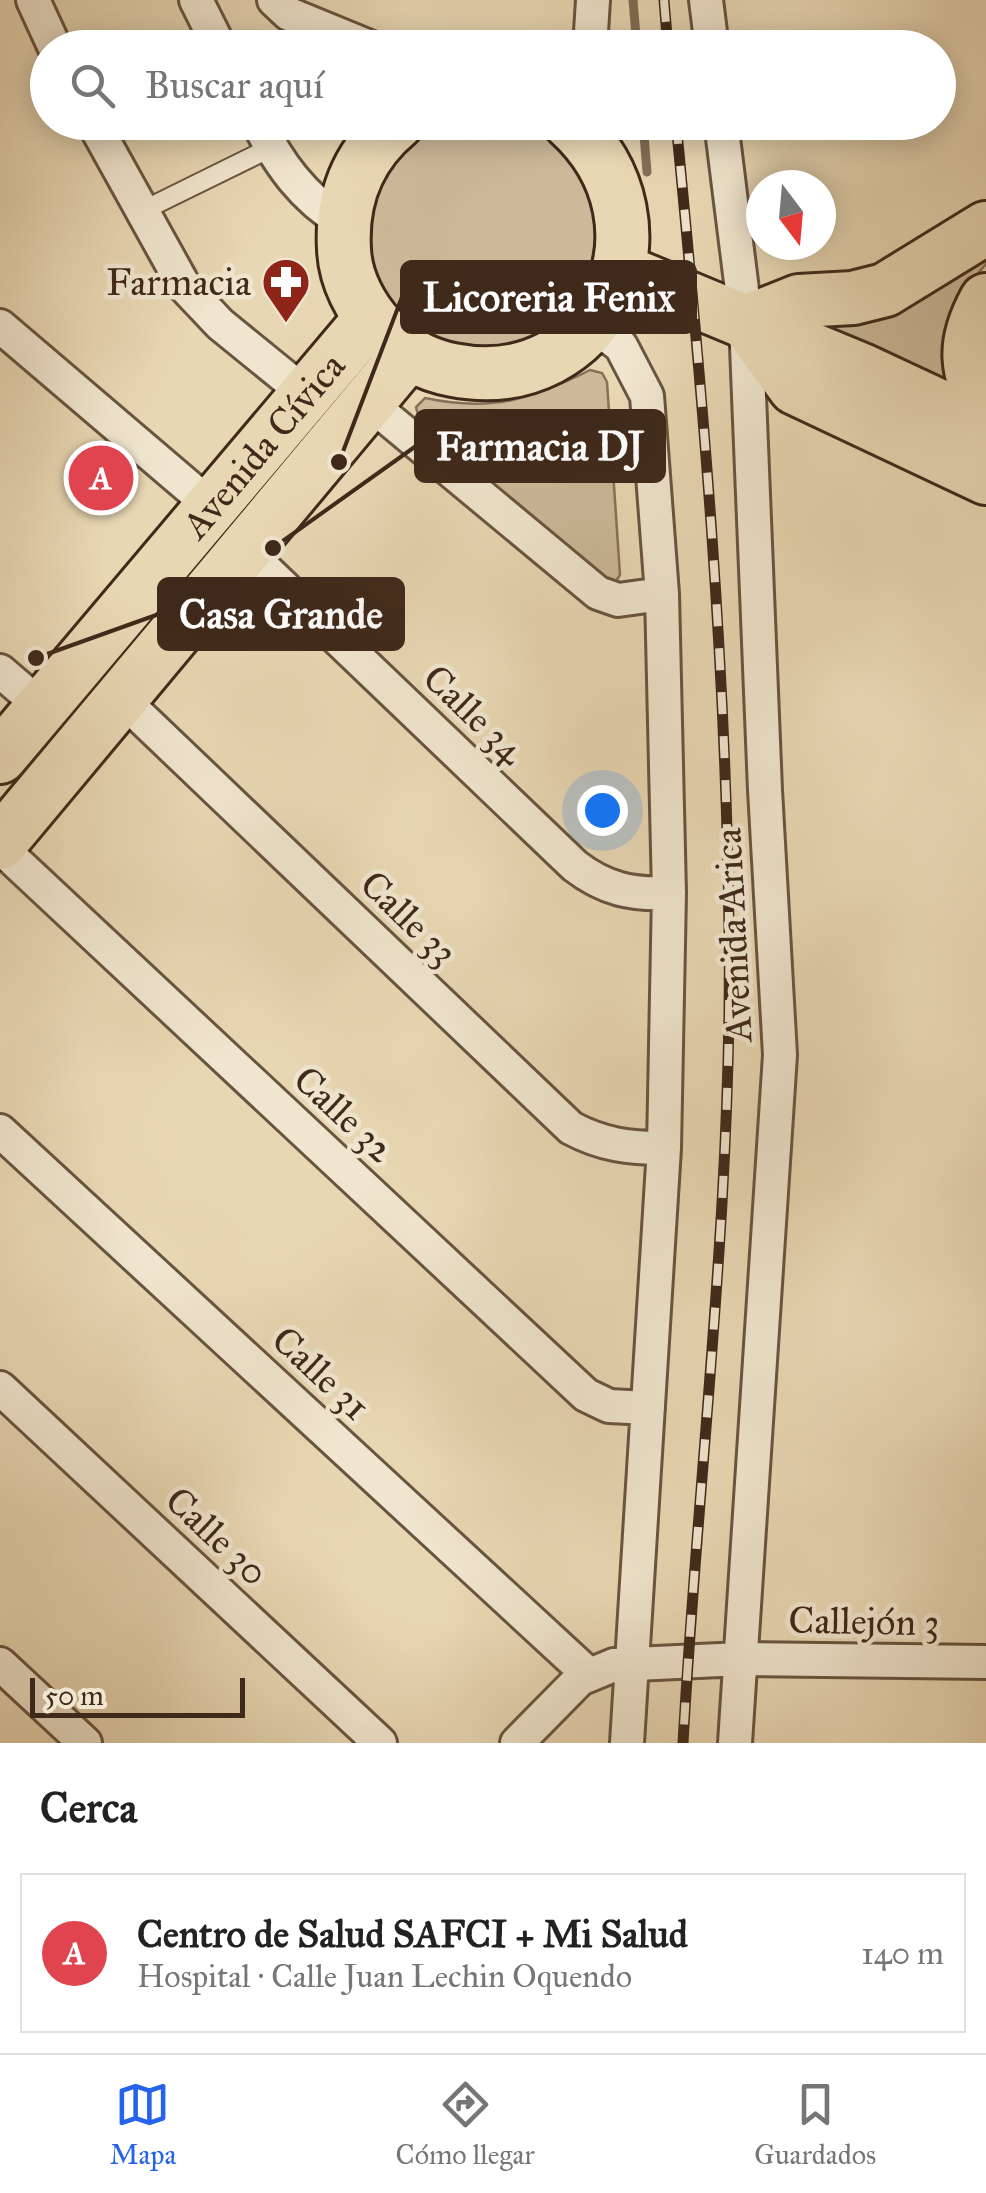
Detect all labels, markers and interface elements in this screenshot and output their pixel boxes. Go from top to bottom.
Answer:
search box [30,30,956,140]
icon: search [65,58,120,113]
text: Buscar aquí [145,62,324,108]
north arrow [746,170,836,260]
pharmacy icon: Farmacia [260,256,312,324]
place label: Farmacia [106,259,252,305]
callout: Licoreria Fenix [402,262,695,332]
text: Licoreria Fenix [423,273,676,322]
street label: Avenida Cívica [171,342,355,549]
callout: Farmacia DJ [416,411,664,481]
text: Farmacia DJ [436,422,645,471]
pin: A [68,440,134,516]
callout: Casa Grande [159,579,403,649]
text: Casa Grande [179,590,383,639]
street label: Calle 34 [414,655,535,774]
your location [577,785,628,836]
street label: Avenida Arica [704,826,762,1045]
street label: Calle 33 [351,861,467,975]
street label: Calle 32 [284,1056,404,1172]
street label: Calle 31 [263,1316,379,1430]
street label: Calle 30 [156,1477,278,1595]
street label: Callejón 3 [788,1597,940,1645]
scale bar [30,1673,245,1718]
text: 50 m [45,1678,104,1713]
text: Cerca [40,1782,137,1834]
text: Centro de Salud SAFCI + Mi Salud [137,1911,688,1957]
text: A [64,1934,85,1973]
text: 140 m [861,1934,944,1973]
text: Hospital · Calle Juan Lechin Oquendo [137,1957,632,1996]
tab: Mapa [110,2077,176,2172]
tab: Cómo llegar [396,2077,535,2172]
tab: Guardados [754,2077,876,2172]

